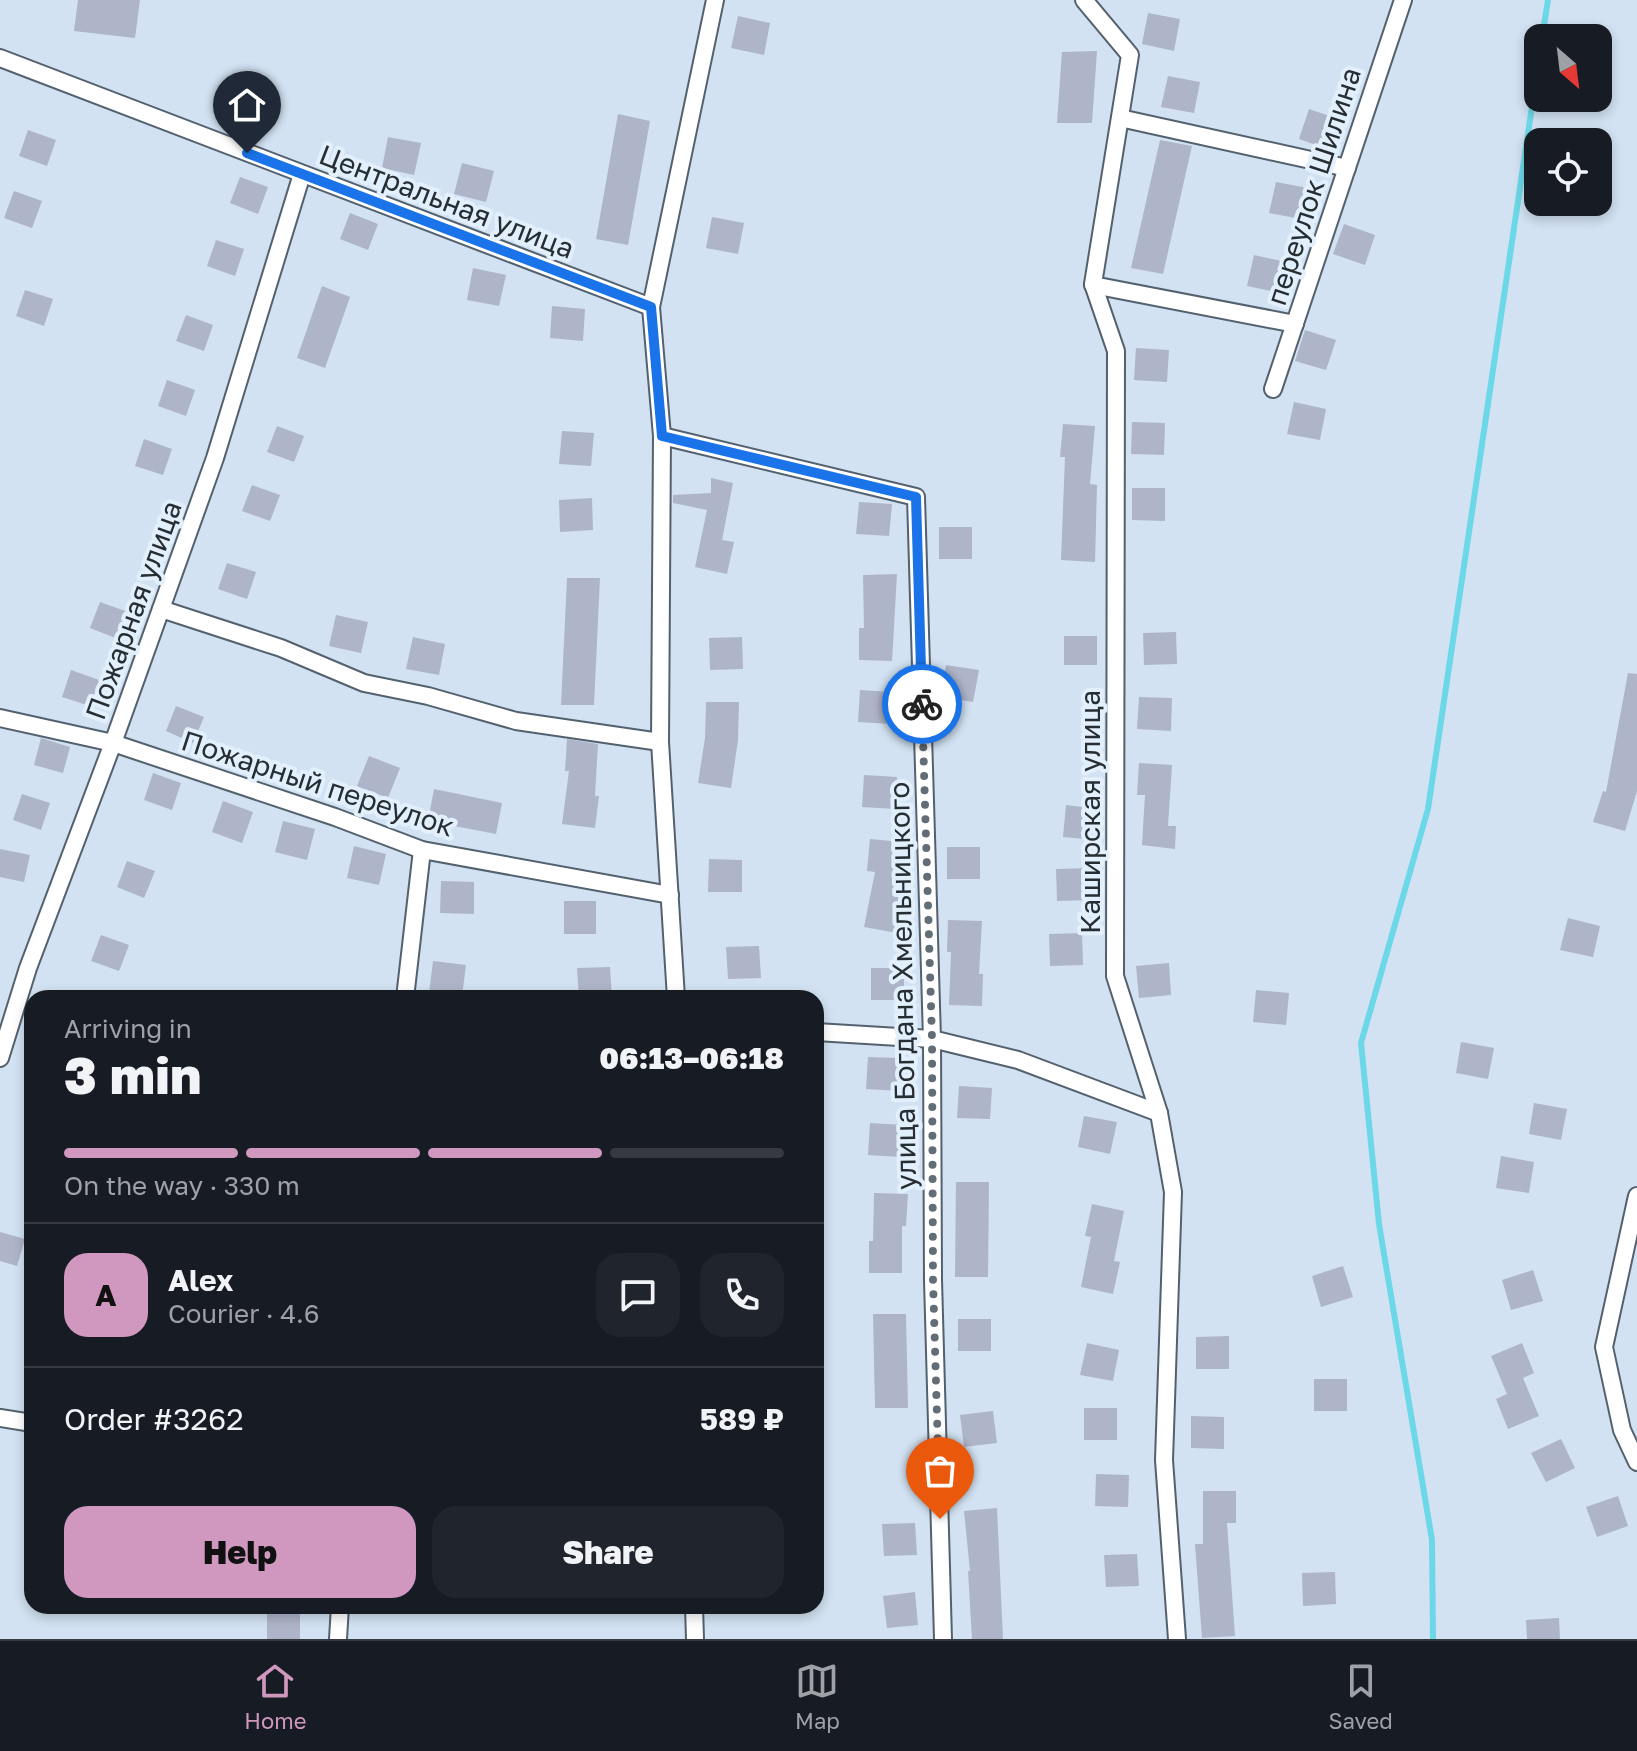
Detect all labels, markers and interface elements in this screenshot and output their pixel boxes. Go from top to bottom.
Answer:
north arrow [1524,24,1612,112]
map controls [1524,24,1612,216]
street label: переулок Шилина [1259,63,1367,309]
pin [213,71,281,153]
icon: home [225,83,269,127]
button: locate [1524,128,1612,216]
street label: Центральная улица [315,137,579,265]
street label: Пожарная улица [78,496,188,724]
courier [882,664,962,744]
icon: bike [900,682,944,726]
street label: Каширская улица [1073,690,1106,934]
street label: Пожарный переулок [178,723,458,843]
street label: улица Богдана Хмельницкого [882,782,922,1190]
text: Arriving in [64,1013,192,1044]
text: 06:13–06:18 [599,1040,784,1076]
text: 3 min [64,1043,201,1105]
text: On the way · 330 m [64,1170,300,1201]
button: chat [596,1253,680,1337]
button: phone [700,1253,784,1337]
text: Alex [168,1262,233,1298]
text: A [95,1277,117,1313]
text: Courier · 4.6 [168,1298,320,1329]
text: Order #3262 [64,1401,244,1437]
text: 589 ₽ [700,1401,784,1437]
pin [906,1437,974,1519]
icon: bag [918,1449,962,1493]
button: Help [64,1506,416,1598]
button: Share [432,1506,784,1598]
tab: Home [244,1659,306,1734]
tab: Map [795,1659,840,1734]
tab: Saved [1328,1659,1393,1734]

